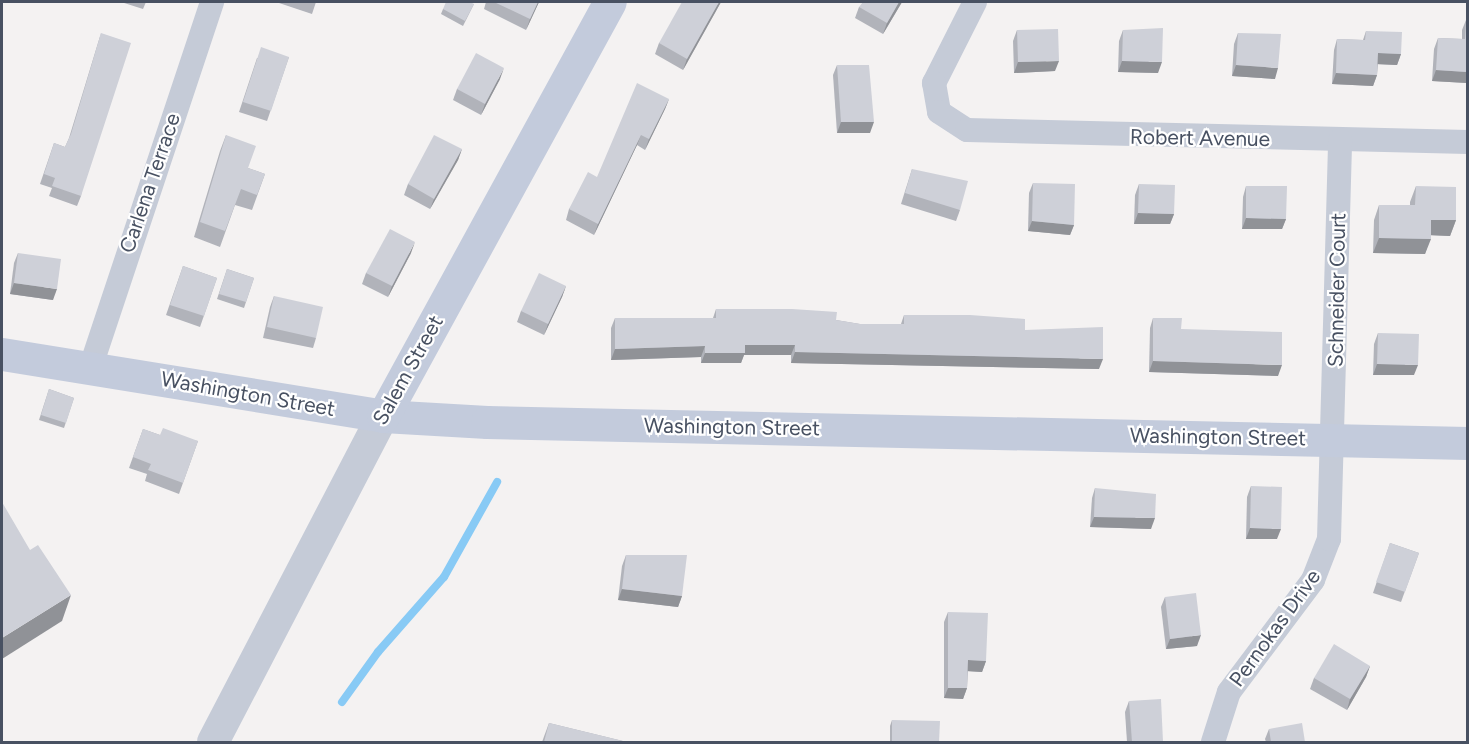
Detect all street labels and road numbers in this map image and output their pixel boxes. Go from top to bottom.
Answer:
street label: Carlena Terrace [114,110,186,256]
street label: Robert Avenue [1130,124,1270,152]
street label: Schneider Court [1323,213,1351,367]
street label: Salem Street [368,311,448,429]
street label: Washington Street [159,366,337,422]
street label: Washington Street [644,413,820,441]
street label: Washington Street [1130,423,1306,451]
street label: Pernokas Drive [1224,565,1326,691]

